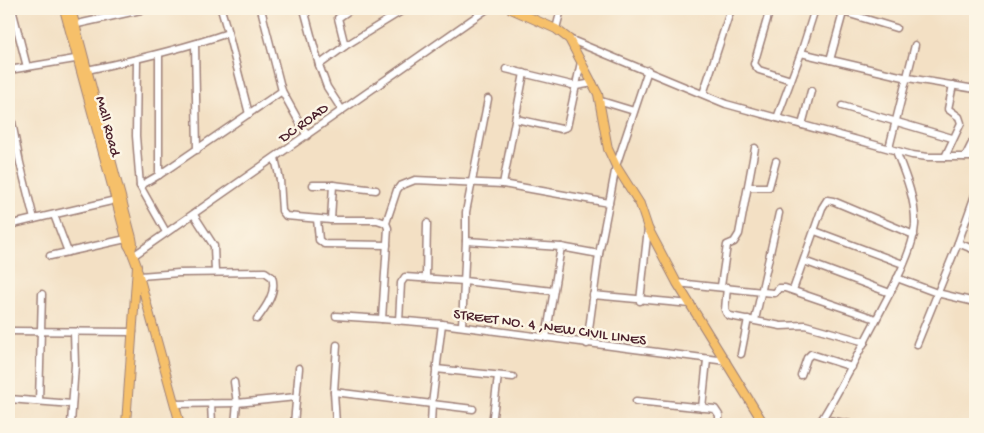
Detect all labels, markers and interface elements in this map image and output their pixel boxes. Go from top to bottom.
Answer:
street label: Mall Road [90,94,124,160]
street label: DC ROAD [275,99,333,148]
street label: STREET NO. 4 ,NEW CIVIL LINES [452,306,647,350]

